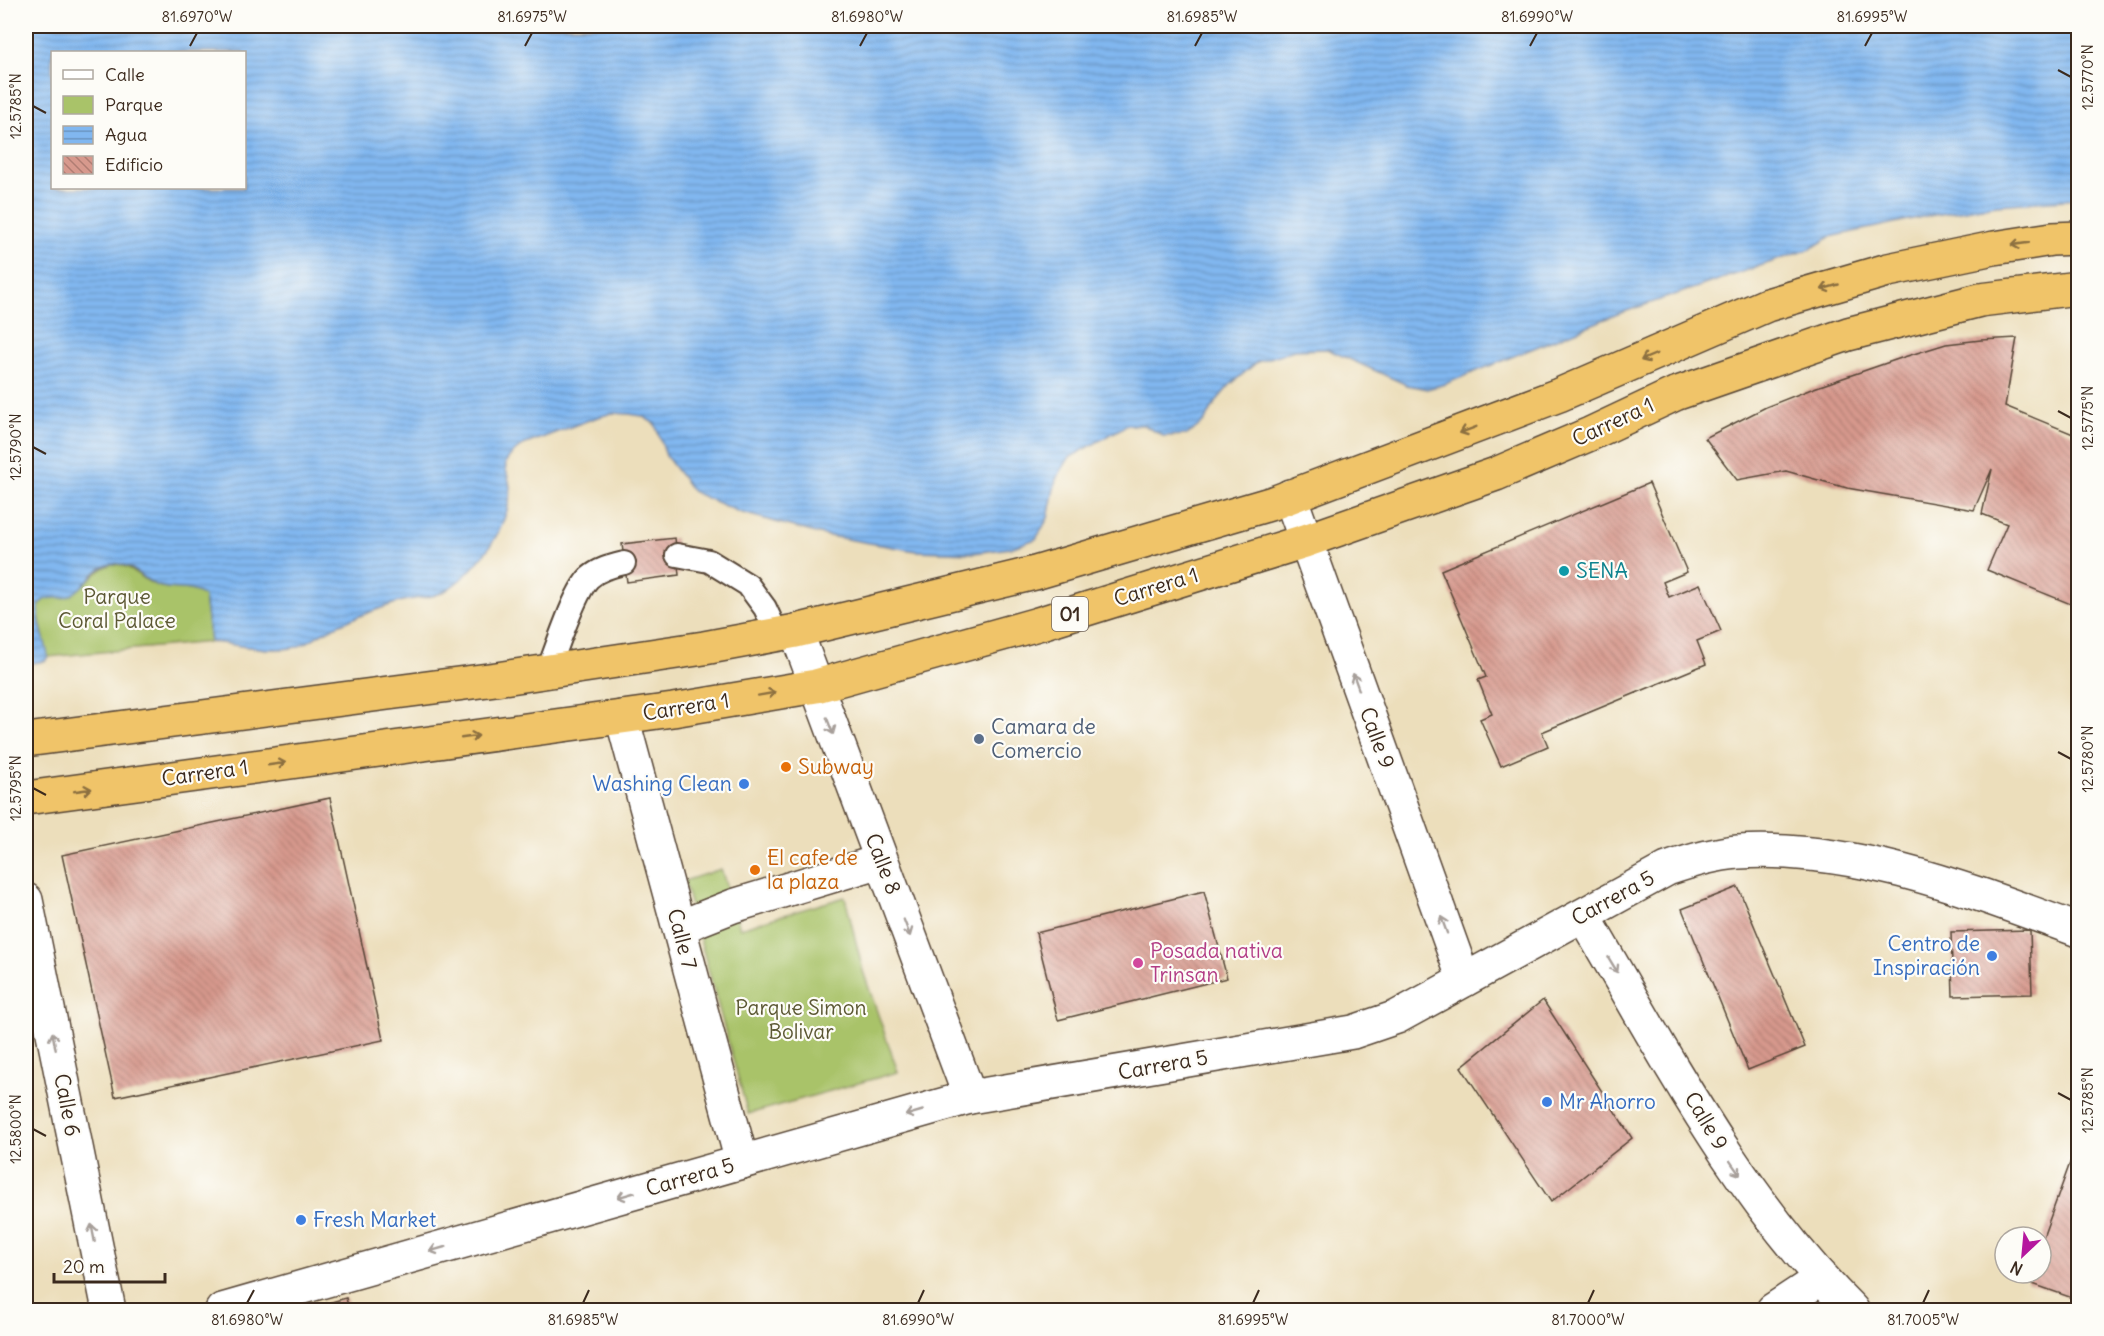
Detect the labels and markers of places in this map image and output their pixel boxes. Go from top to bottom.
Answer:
place label: SENA [1576,557,1628,584]
marker: SENA [1557,564,1571,578]
place label: Camara de Comercio [991,713,1096,764]
marker: Camara de Comercio [972,732,986,746]
place label: Subway [798,753,874,780]
marker: Subway [779,760,793,774]
place label: Washing Clean [592,770,732,797]
marker: Washing Clean [737,777,751,791]
place label: El cafe de la plaza [767,844,858,895]
marker: El cafe de la plaza [748,863,762,877]
place label: Centro de Inspiración [1873,930,1980,981]
place label: Posada nativa Trinsan [1150,937,1283,988]
marker: Centro de Inspiración [1985,949,1999,963]
marker: Posada nativa Trinsan [1131,956,1145,970]
place label: Mr Ahorro [1559,1088,1656,1115]
marker: Mr Ahorro [1540,1095,1554,1109]
place label: Fresh Market [313,1206,436,1233]
marker: Fresh Market [294,1213,308,1227]

